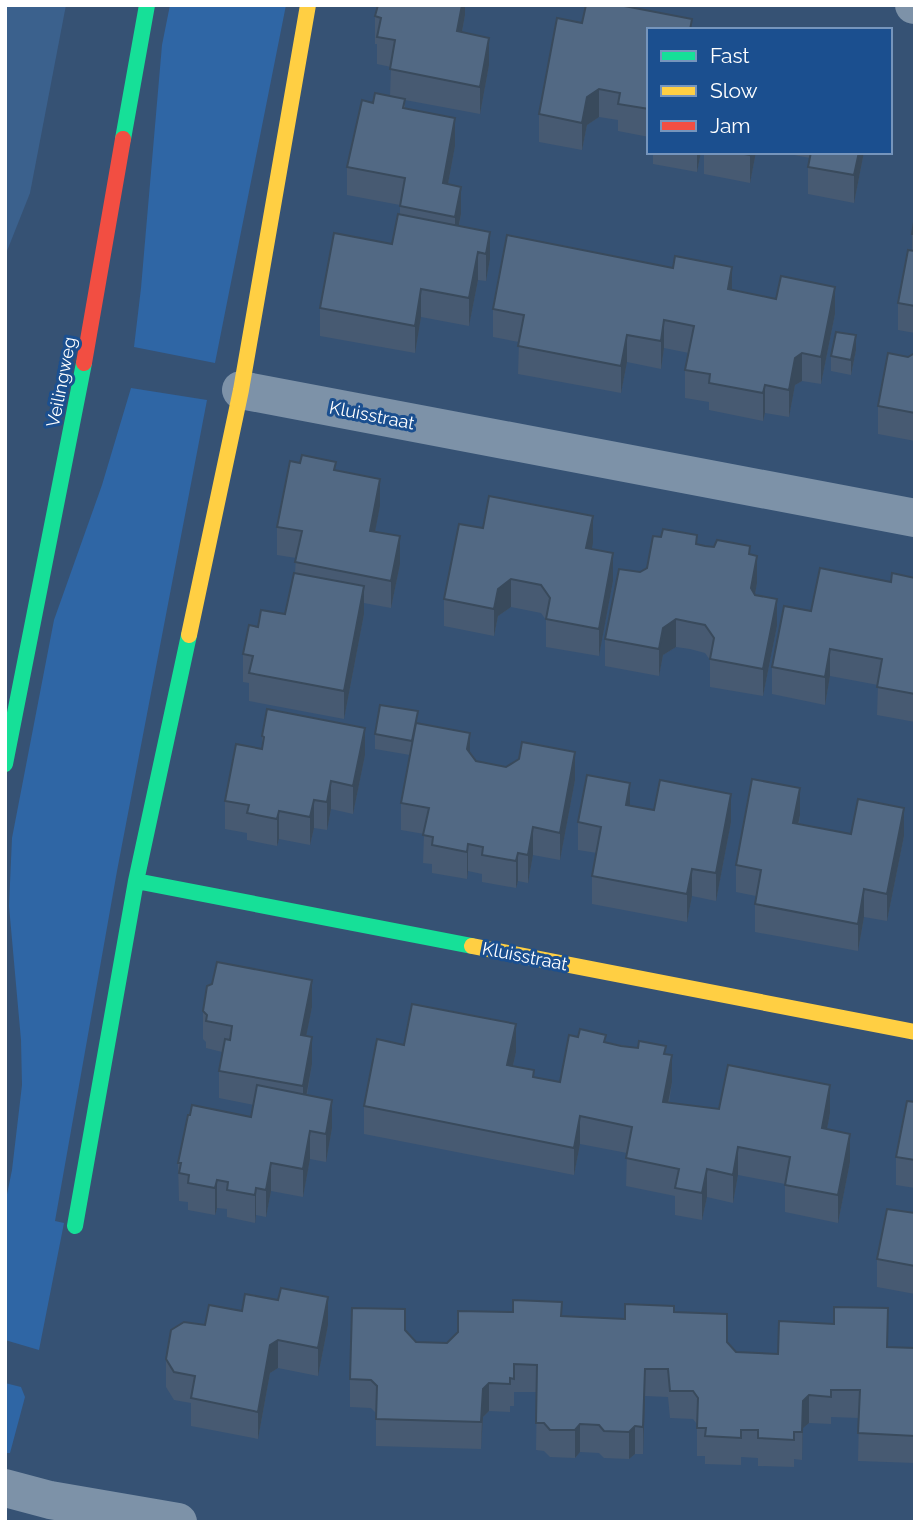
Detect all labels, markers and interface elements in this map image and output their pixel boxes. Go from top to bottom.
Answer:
legend [647,28,892,154]
text: Fast [710,43,750,68]
text: Slow [710,78,758,103]
text: Jam [710,113,751,138]
street label: Veilingweg [42,335,80,429]
street label: Kluisstraat [328,396,416,434]
street label: Kluisstraat [481,937,569,975]

